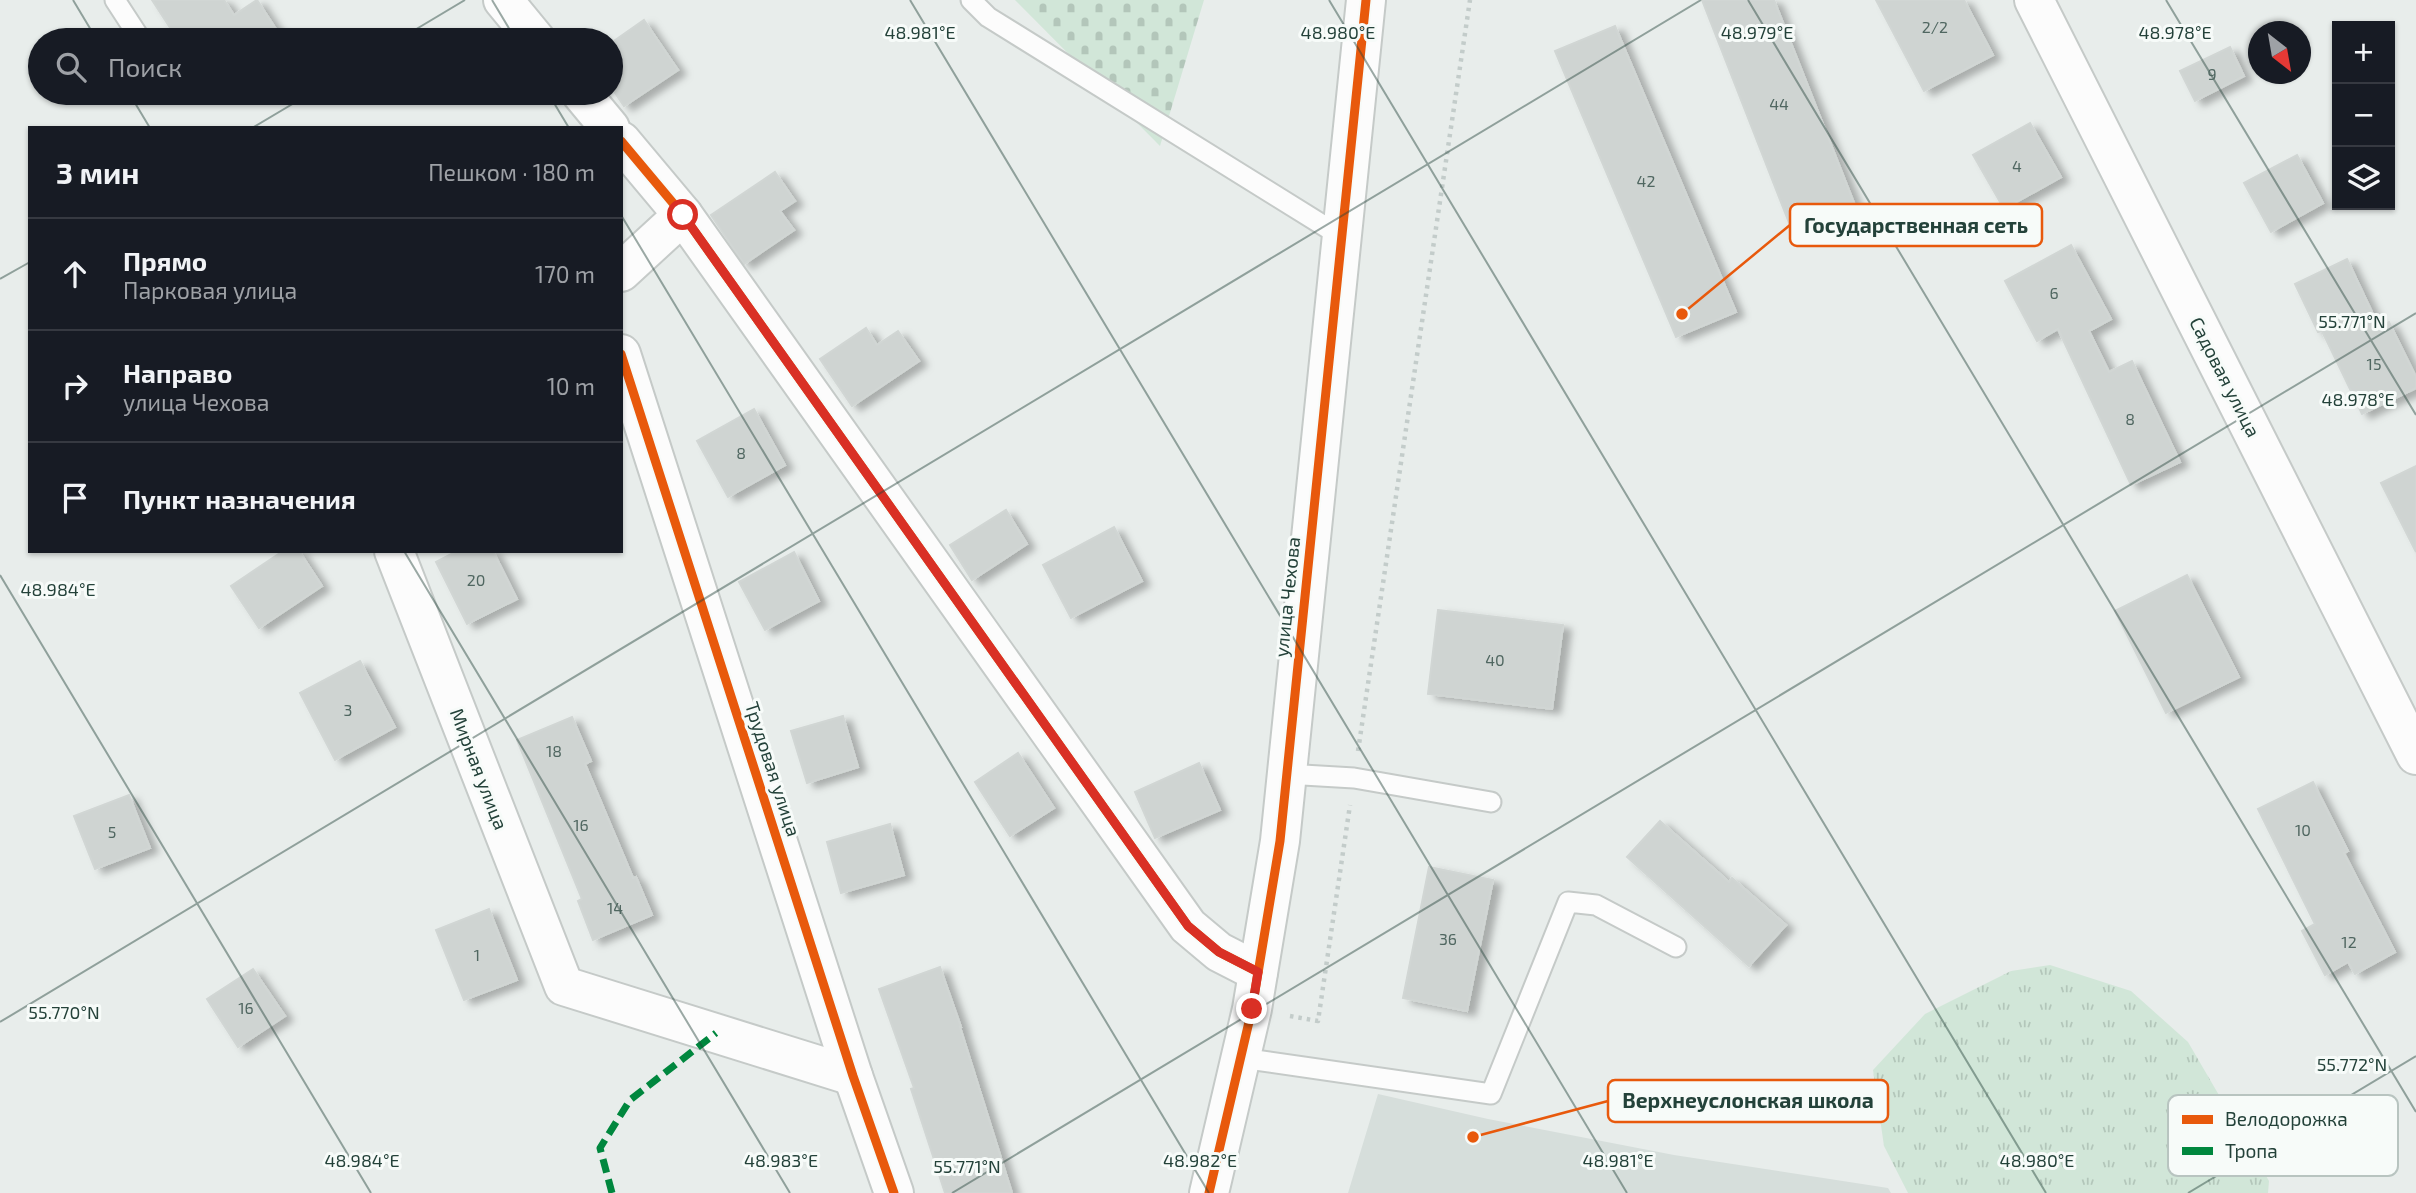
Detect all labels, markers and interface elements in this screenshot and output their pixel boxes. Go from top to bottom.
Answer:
house number: 2/2 [1922,17,1948,36]
text: 48.981°E [884,21,956,43]
text: 48.980°E [1301,21,1375,43]
text: 48.979°E [1721,21,1793,43]
text: 48.978°E [2138,21,2212,43]
north arrow [2248,21,2311,84]
map controls [2332,21,2395,210]
button: + [2332,21,2395,84]
search box [28,28,623,105]
icon: search [52,48,90,86]
text: Поиск [108,51,182,82]
house number: 9 [2207,64,2217,83]
button: − [2332,84,2395,147]
house number: 44 [1769,94,1789,113]
button: layers [2332,147,2395,210]
text: 3 мин [56,154,140,190]
house number: 4 [2012,156,2022,175]
text: Пешком · 180 m [428,158,595,186]
house number: 42 [1637,171,1655,190]
route start [667,199,698,230]
callout: Государственная сеть [1790,204,2042,246]
text: Государственная сеть [1804,212,2028,237]
text: Прямо [123,245,207,276]
icon: ahead [56,255,94,293]
text: 170 m [535,260,595,288]
text: Парковая улица [123,276,297,304]
house number: 6 [2049,283,2059,302]
text: 55.771°N [2318,310,2386,332]
street label: Садовая улица [2184,313,2266,441]
house number: 15 [2367,354,2381,373]
text: Направо [123,357,232,388]
icon: right [56,367,94,405]
text: 10 m [547,372,595,400]
text: улица Чехова [123,388,269,416]
text: 48.978°E [2321,388,2395,410]
house number: 8 [2125,409,2135,428]
house number: 8 [736,443,746,462]
icon: arrive [56,479,94,517]
text: Пункт назначения [123,483,356,514]
street label: улица Чехова [1269,536,1305,658]
house number: 20 [467,570,485,589]
text: 48.984°E [20,578,96,600]
house number: 40 [1485,650,1505,669]
street label: Трудовая улица [740,699,806,839]
house number: 3 [344,700,352,719]
street label: Мирная улица [445,705,513,833]
house number: 18 [546,741,562,760]
house number: 16 [573,815,589,834]
house number: 10 [2295,820,2311,839]
house number: 5 [108,822,116,841]
house number: 14 [607,898,623,917]
house number: 36 [1439,929,1457,948]
house number: 12 [2341,932,2357,951]
house number: 1 [474,945,480,964]
route end [1236,993,1267,1024]
house number: 16 [238,998,254,1017]
text: 55.770°N [28,1001,100,1023]
text: 55.772°N [2317,1053,2387,1075]
callout: Верхнеуслонская школа [1608,1080,1888,1122]
text: Верхнеуслонская школа [1622,1087,1874,1112]
legend [2168,1095,2398,1176]
text: Велодорожка [2225,1107,2348,1130]
text: Тропа [2225,1139,2278,1162]
text: 48.984°E [324,1149,400,1171]
text: 48.983°E [744,1149,818,1171]
text: 48.982°E [1163,1149,1237,1171]
text: 48.981°E [1582,1149,1654,1171]
text: 48.980°E [2000,1149,2074,1171]
text: 55.771°N [933,1155,1001,1177]

